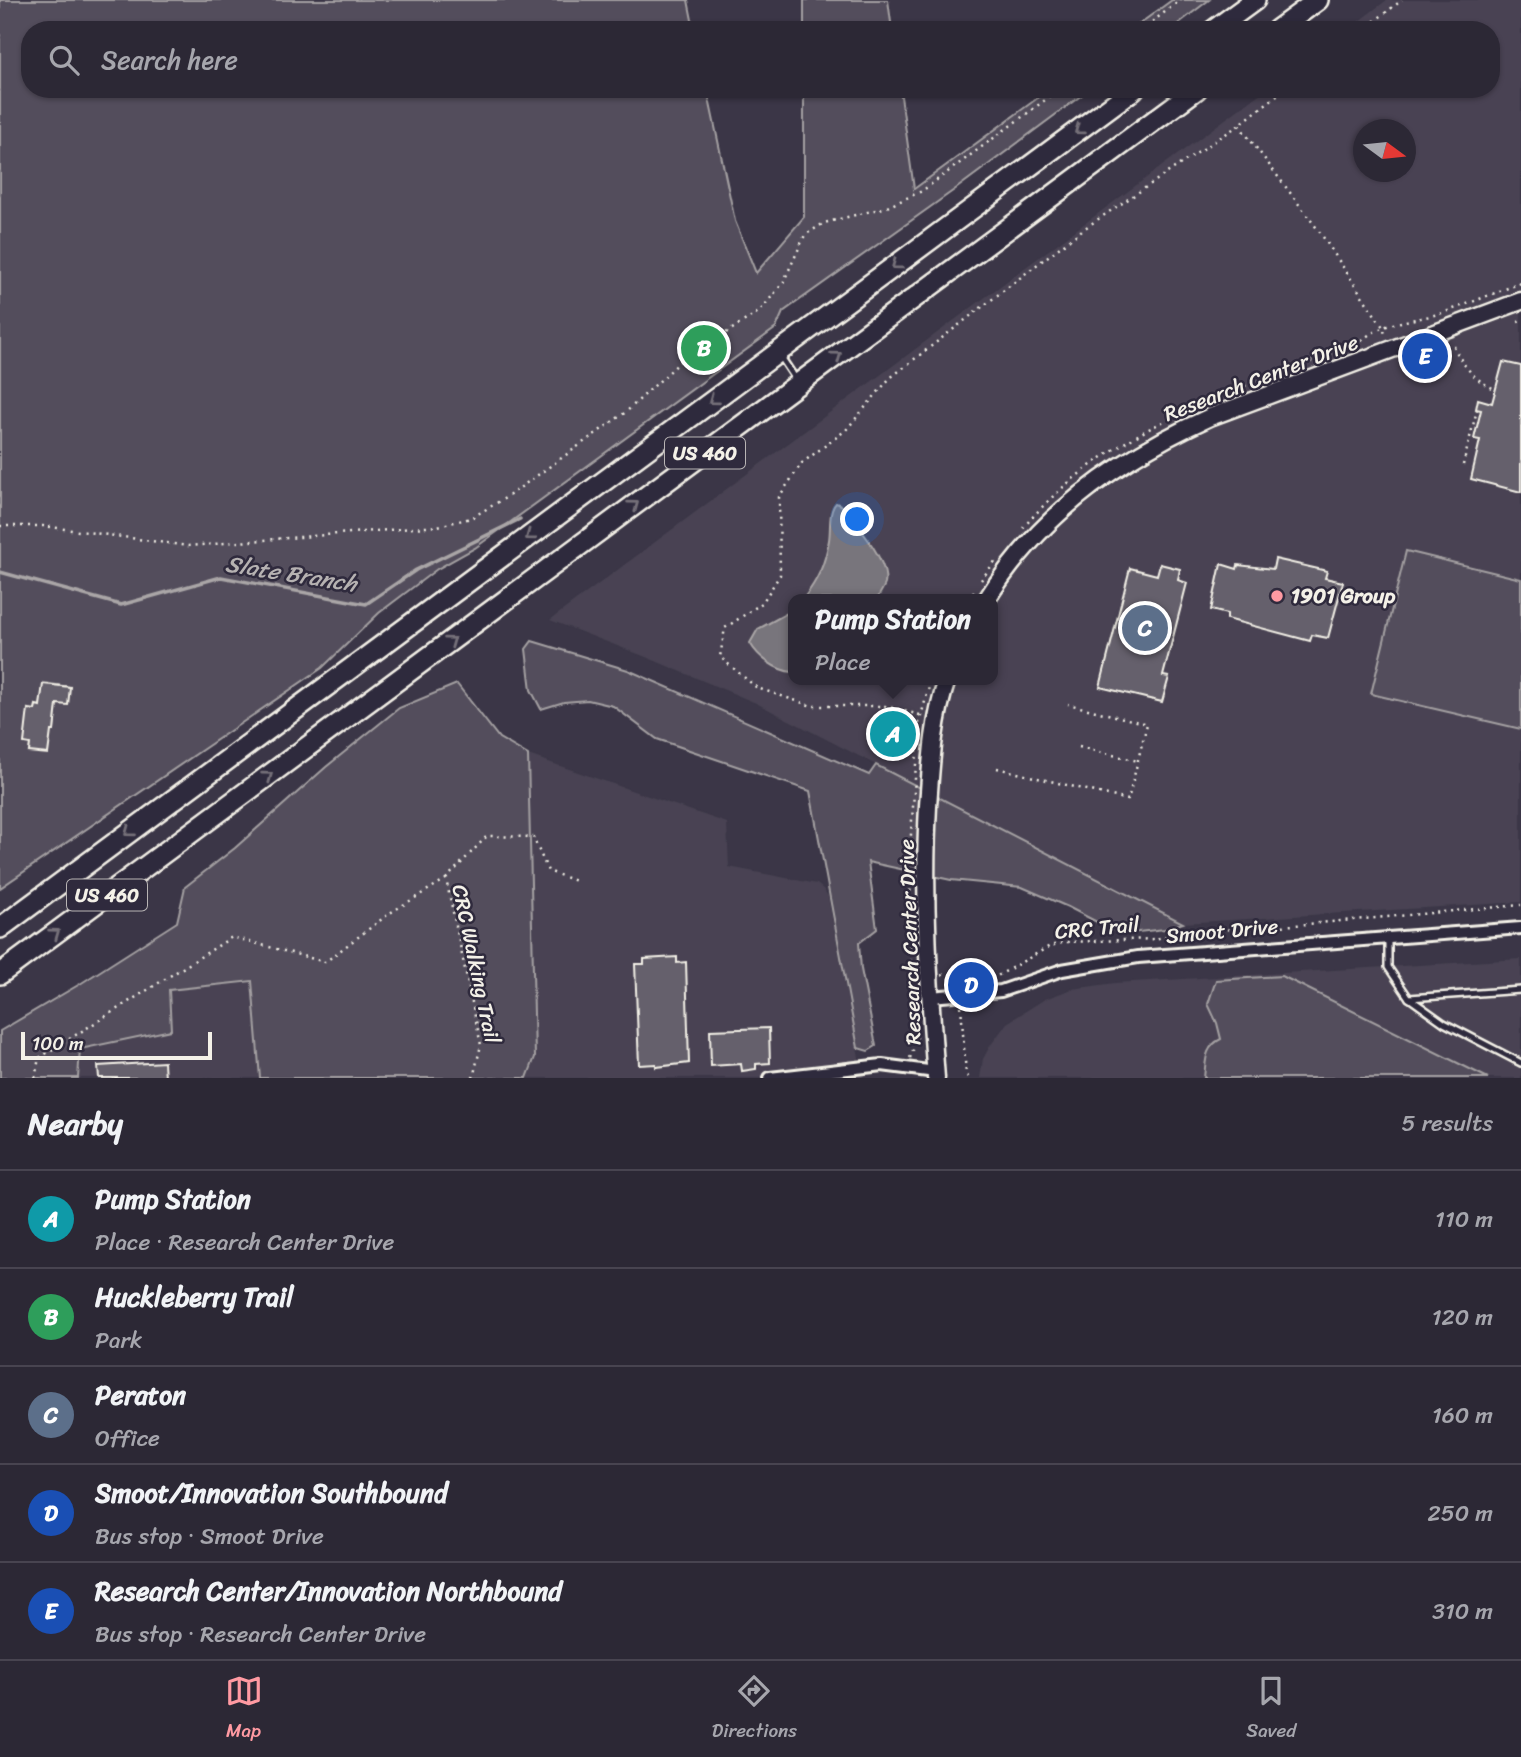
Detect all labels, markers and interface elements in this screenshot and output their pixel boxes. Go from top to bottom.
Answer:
search box [21,21,1500,98]
text: Search here [101,37,238,83]
icon: search [45,41,83,79]
north arrow [1353,119,1416,182]
one-way arrow [1074,121,1086,134]
one-way arrow [891,257,903,269]
pin: B [681,322,727,374]
street label: Research Center Drive [1158,323,1364,433]
pin: E [1402,330,1448,382]
one-way arrow [829,351,842,364]
one-way arrow [708,392,721,405]
road number: US 460 [665,437,745,468]
one-way arrow [626,501,639,514]
your location [840,502,874,536]
one-way arrow [525,527,538,540]
water label: Slate Branch [223,543,361,605]
place label: 1901 Group [1291,577,1396,615]
marker: 1901 Group [1269,588,1285,604]
popup [788,594,998,685]
text: Pump Station [815,596,971,642]
pin: C [1122,602,1168,654]
one-way arrow [443,636,456,649]
text: Place [815,642,870,683]
pin: A [870,708,916,760]
one-way arrow [260,771,273,784]
one-way arrow [125,824,137,836]
street label: Research Center Drive [887,838,933,1046]
road number: US 460 [67,880,147,911]
street label: CRC Walking Trail [441,881,512,1048]
street label: CRC Trail [1053,905,1142,951]
street label: Smoot Drive [1164,907,1280,955]
one-way arrow [47,929,60,941]
pin: D [948,959,994,1011]
text: 100 m [32,1027,84,1060]
scale bar [21,1029,212,1061]
text: Nearby [28,1097,123,1151]
text: 5 results [1402,1103,1493,1144]
text: Pump Station [95,1176,251,1222]
text: A [43,1199,59,1240]
text: 110 m [1435,1199,1493,1240]
text: Place · Research Center Drive [95,1222,394,1263]
text: Huckleberry Trail [95,1274,294,1320]
text: B [44,1297,58,1338]
text: 120 m [1432,1297,1493,1338]
text: Park [95,1320,142,1361]
text: Peraton [95,1372,186,1418]
text: C [44,1395,58,1436]
text: 160 m [1432,1395,1493,1436]
text: Office [95,1418,160,1459]
text: Smoot/Innovation Southbound [95,1470,448,1516]
text: D [44,1493,58,1534]
text: 250 m [1427,1493,1493,1534]
text: Bus stop · Smoot Drive [95,1516,324,1557]
text: Research Center/Innovation Northbound [95,1568,562,1614]
text: E [45,1591,57,1632]
text: 310 m [1432,1591,1493,1632]
text: Bus stop · Research Center Drive [95,1614,426,1655]
tab: Map [225,1672,263,1747]
tab: Directions [712,1672,797,1747]
tab: Saved [1246,1672,1296,1747]

